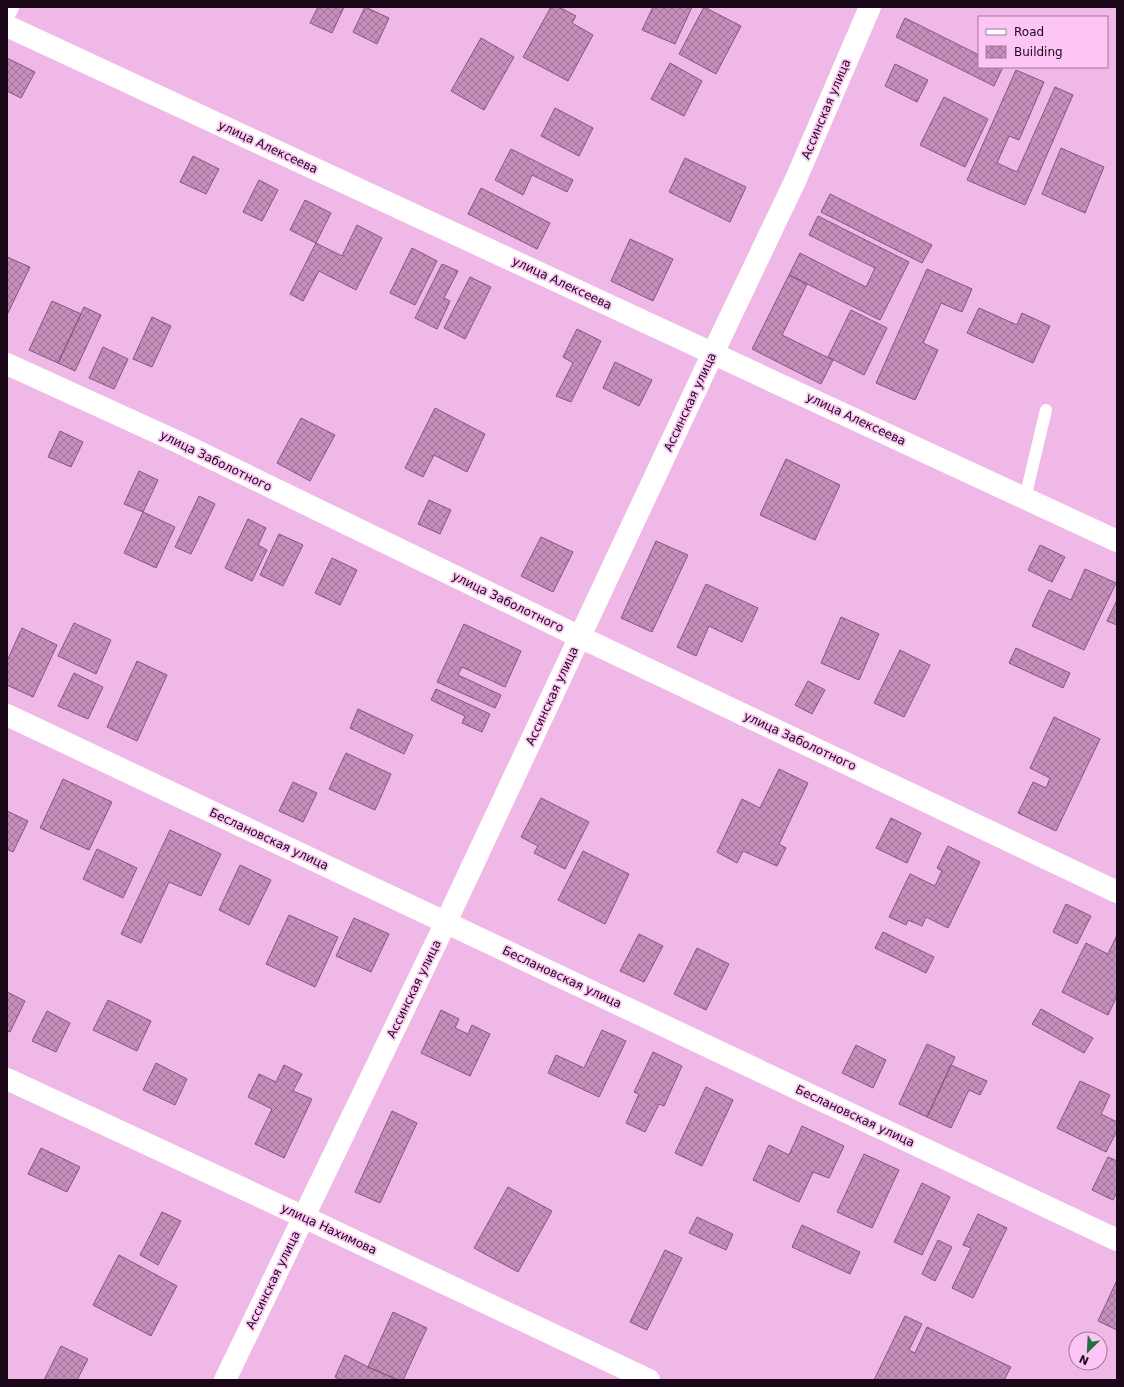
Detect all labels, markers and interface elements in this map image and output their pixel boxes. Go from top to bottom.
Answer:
legend [978,16,1108,68]
text: Road [1014,25,1044,39]
text: Building [1014,45,1063,59]
street label: Ассинская улица [799,57,853,161]
street label: улица Алексеева [216,118,320,176]
street label: улица Алексеева [510,254,614,312]
street label: Ассинская улица [661,350,719,454]
street label: улица Алексеева [804,390,908,448]
street label: улица Заболотного [158,428,274,494]
street label: улица Заболотного [450,569,566,635]
street label: Ассинская улица [523,644,581,748]
street label: улица Заболотного [742,709,858,773]
street label: Беслановская улица [207,805,331,873]
street label: Ассинская улица [384,938,444,1040]
street label: Беслановская улица [500,943,624,1011]
street label: Беслановская улица [793,1082,917,1150]
street label: улица Нахимова [279,1201,379,1257]
street label: Ассинская улица [243,1229,303,1331]
north arrow [1068,1331,1108,1371]
text: N [1077,1352,1091,1367]

